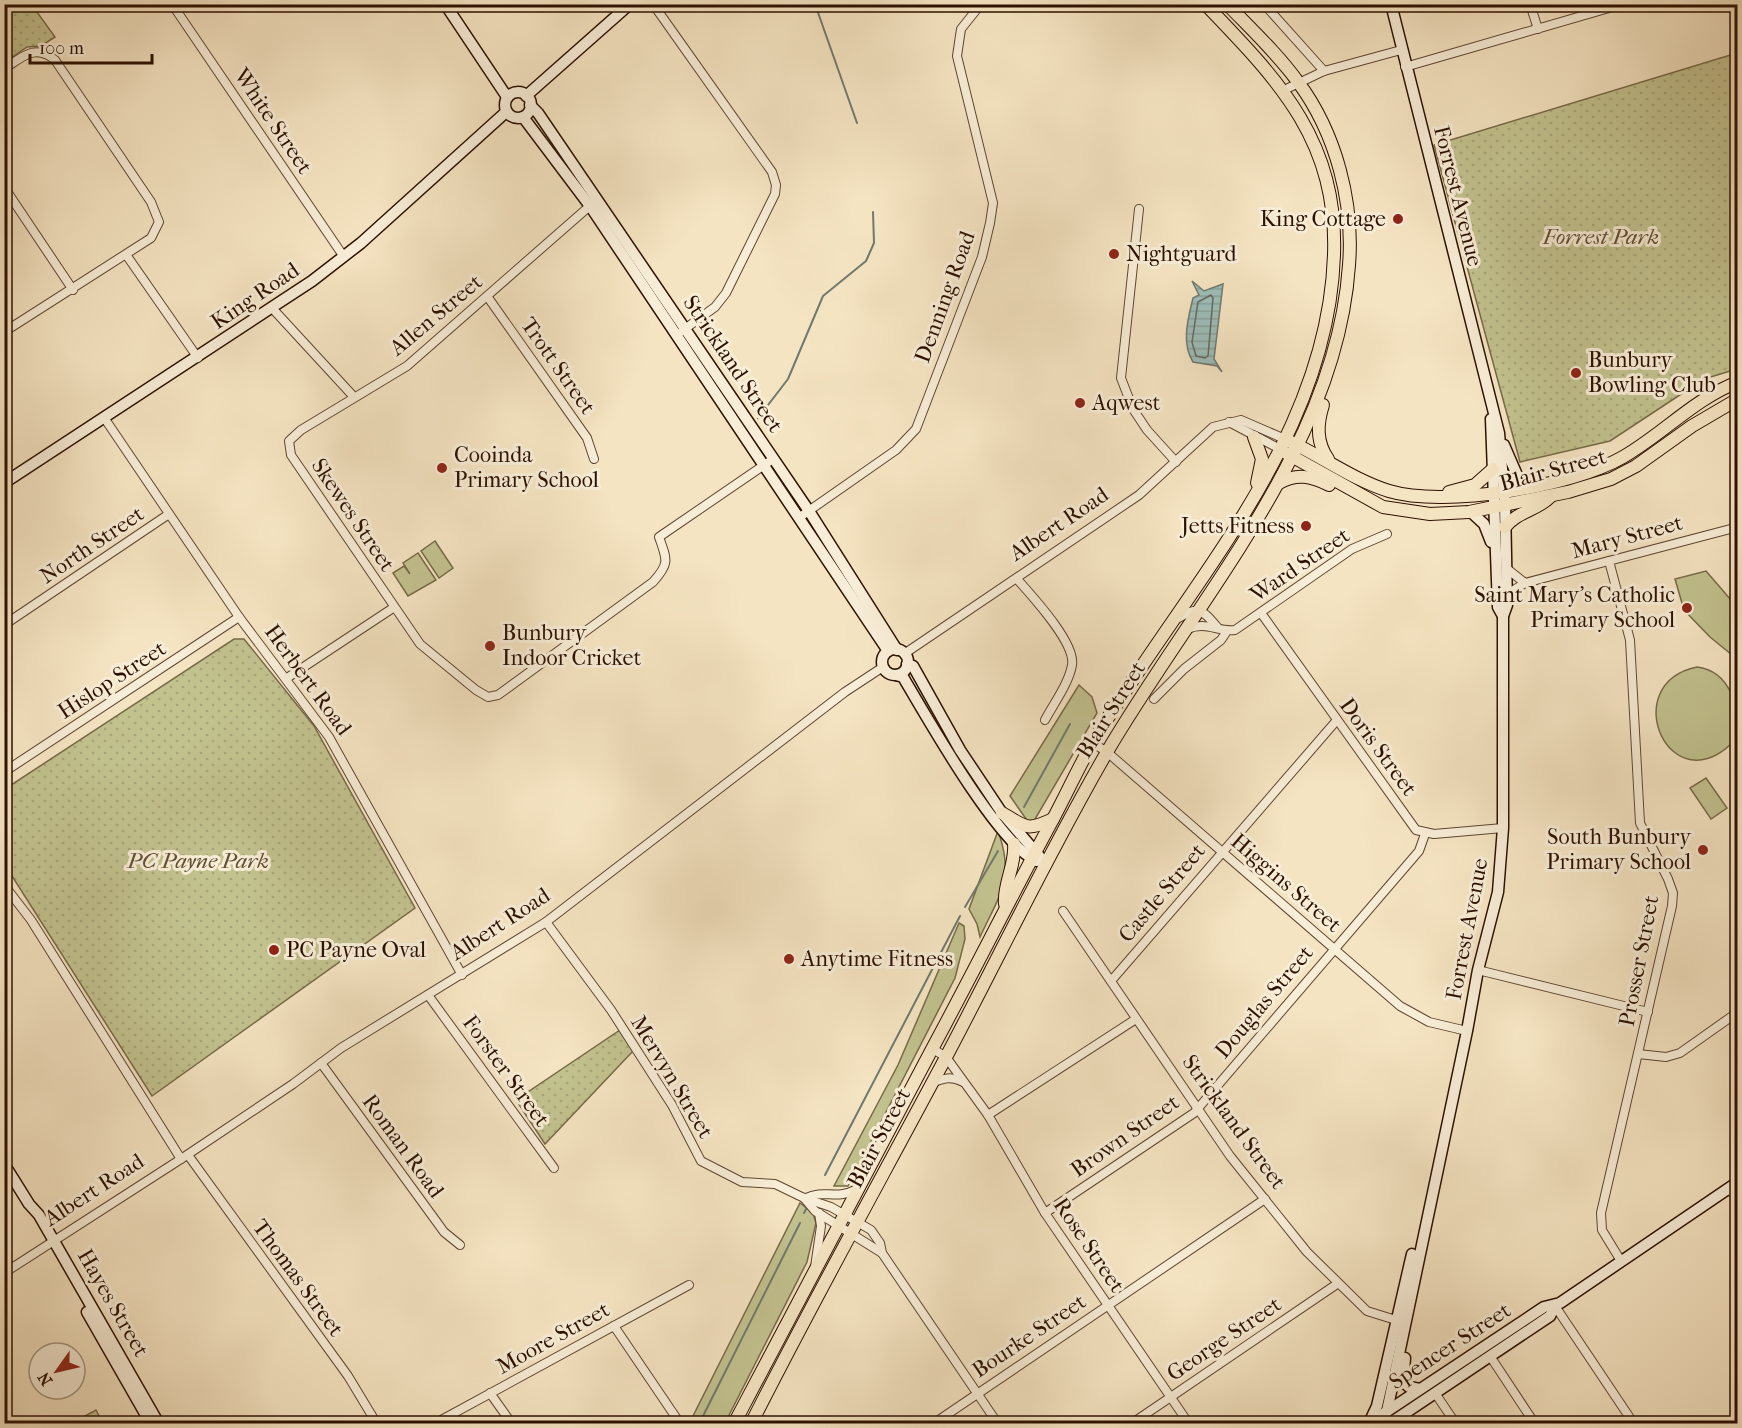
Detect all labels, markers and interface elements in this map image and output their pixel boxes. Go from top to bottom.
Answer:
scale bar [30,27,152,65]
text: 100 m [39,38,84,59]
street label: White Street [228,62,318,179]
street label: Forrest Avenue [1428,123,1488,269]
place label: King Cottage [1260,206,1386,232]
marker: King Cottage [1391,212,1405,226]
park label: Forrest Park [1542,224,1659,250]
street label: Denning Road [909,227,981,366]
place label: Nightguard [1126,241,1237,267]
marker: Nightguard [1107,247,1121,261]
street label: King Road [206,256,305,335]
street label: Allen Street [384,269,488,362]
street label: Strickland Street [678,291,788,438]
street label: Trott Street [515,313,601,419]
place label: Bunbury Bowling Club [1588,347,1716,398]
marker: Bunbury Bowling Club [1569,366,1583,380]
place label: Aqwest [1091,390,1161,416]
marker: Aqwest [1073,396,1087,410]
place label: Cooinda Primary School [454,442,599,493]
street label: Blair Street [1497,443,1609,497]
street label: Skewes Street [306,454,400,577]
marker: Cooinda Primary School [435,461,449,475]
street label: Albert Road [1004,481,1114,567]
street label: North Street [35,501,149,589]
street label: Mary Street [1569,510,1686,564]
place label: Jetts Fitness [1179,513,1294,539]
marker: Jetts Fitness [1299,519,1313,533]
street label: Ward Street [1245,522,1355,608]
place label: Saint Mary's Catholic Primary School [1474,582,1675,633]
marker: Saint Mary's Catholic Primary School [1680,601,1694,615]
street label: Herbert Road [259,619,358,741]
place label: Bunbury Indoor Cricket [502,620,641,671]
street label: Hislop Street [53,635,171,725]
marker: Bunbury Indoor Cricket [483,639,497,653]
street label: Blair Street [1071,657,1151,763]
street label: Doris Street [1334,693,1422,801]
place label: South Bunbury Primary School [1546,824,1692,875]
street label: Higgins Street [1226,828,1347,938]
street label: Castle Street [1113,838,1211,948]
marker: South Bunbury Primary School [1696,843,1710,857]
park label: PC Payne Park [126,848,269,874]
street label: Forrest Avenue [1441,856,1494,1002]
street label: Albert Road [444,882,556,966]
street label: Prosser Street [1614,893,1664,1029]
place label: PC Payne Oval [286,937,426,963]
street label: Douglas Street [1209,940,1319,1064]
marker: PC Payne Oval [267,943,281,957]
place label: Anytime Fitness [800,946,953,972]
marker: Anytime Fitness [782,952,796,966]
street label: Forster Street [457,1010,555,1132]
street label: Mervyn Street [625,1011,719,1143]
street label: Strickland Street [1177,1050,1292,1194]
street label: Blair Street [842,1084,916,1192]
street label: Roman Road [357,1089,450,1204]
street label: Brown Street [1066,1089,1184,1183]
street label: Albert Road [38,1148,150,1232]
street label: Rose Street [1048,1193,1130,1297]
street label: Thomas Street [247,1215,349,1342]
street label: Hayes Street [72,1244,154,1362]
street label: Bourke Street [967,1288,1091,1384]
street label: George Street [1162,1291,1286,1387]
street label: Moore Street [492,1296,614,1380]
street label: Spencer Street [1384,1297,1516,1395]
north arrow [27,1341,87,1401]
text: N [33,1368,56,1389]

